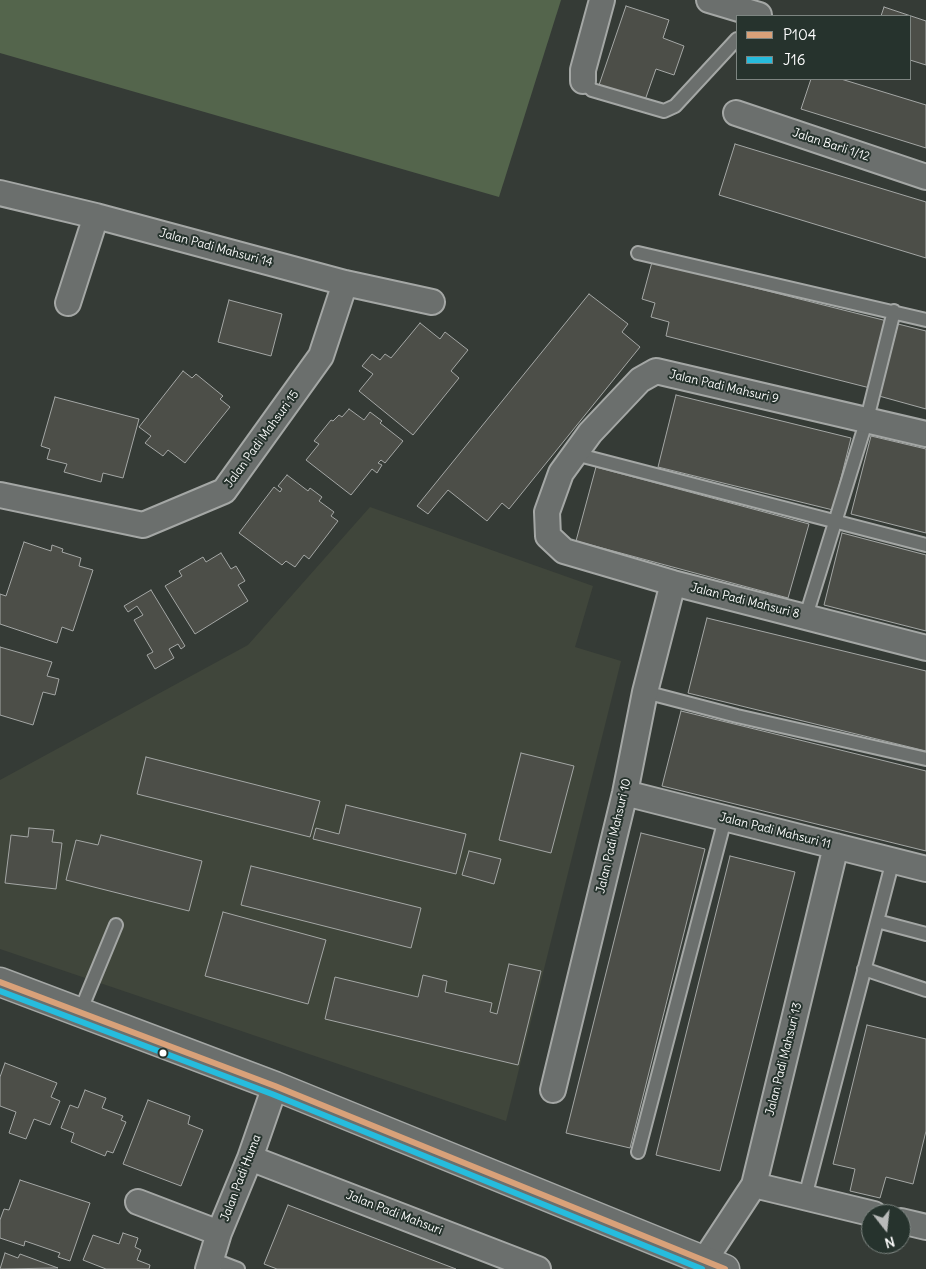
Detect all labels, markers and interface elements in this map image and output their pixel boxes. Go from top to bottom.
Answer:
legend [736,15,911,80]
text: P104 [783,25,817,44]
text: J16 [783,50,805,69]
street label: Jalan Barli 1/12 [790,126,872,164]
street label: Jalan Padi Mahsuri 14 [158,226,274,270]
street label: Jalan Padi Mahsuri 9 [668,367,780,407]
street label: Jalan Padi Mahsuri 15 [222,388,302,490]
street label: Jalan Padi Mahsuri 8 [689,580,801,622]
street label: Jalan Padi Mahsuri 10 [594,777,634,895]
street label: Jalan Padi Mahsuri 11 [718,810,832,852]
street label: Jalan Padi Mahsuri 13 [763,1001,805,1117]
unlabelled marker [158,1048,168,1058]
street label: Jalan Padi Huma [218,1133,264,1223]
street label: Jalan Padi Mahsuri [344,1188,444,1238]
north arrow [861,1204,911,1254]
text: N [883,1232,897,1252]

